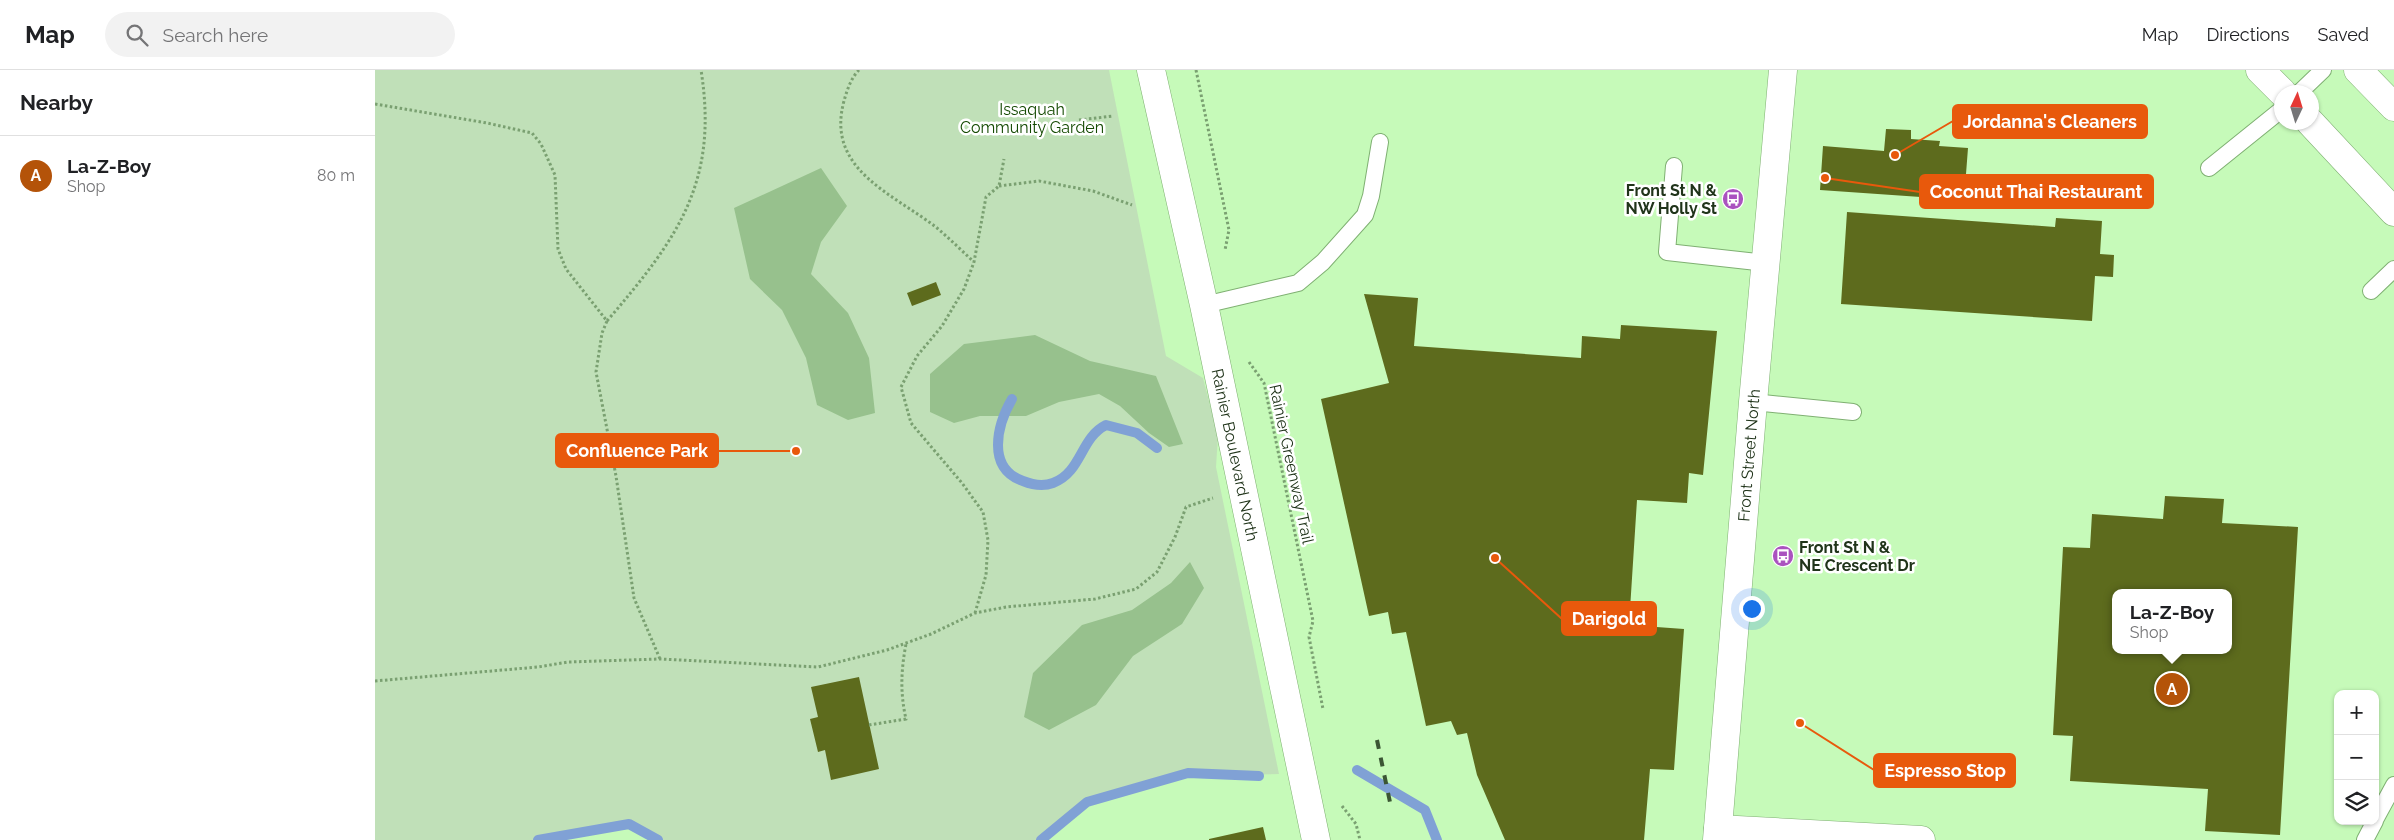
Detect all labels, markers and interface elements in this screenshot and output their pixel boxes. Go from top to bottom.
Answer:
search box [105,12,455,57]
text: Map [25,20,75,49]
icon: search [123,21,151,49]
text: Search here [163,24,268,46]
text: Map [2142,24,2178,45]
text: Directions [2206,24,2290,45]
text: Saved [2318,24,2369,45]
north arrow [2274,85,2319,130]
text: Nearby [20,90,93,115]
park label: Issaquah Community Garden [960,100,1104,137]
callout: Jordanna's Cleaners [1953,105,2147,138]
text: Jordanna's Cleaners [1963,111,2137,132]
text: La-Z-Boy [67,155,151,177]
text: A [31,166,41,185]
text: 80 m [317,166,355,185]
callout: Coconut Thai Restaurant [1920,175,2153,208]
text: Shop [67,177,105,196]
place label: Front St N & NW Holly St [1625,181,1718,218]
text: Coconut Thai Restaurant [1930,181,2142,202]
bus stop icon: Front St N & NW Holly St [1721,187,1745,211]
street label: Rainier Boulevard North [1208,367,1262,543]
street label: Rainier Greenway Trail [1265,383,1318,546]
street label: Front Street North [1734,388,1764,522]
callout: Confluence Park [556,434,718,467]
text: Confluence Park [566,440,709,461]
place label: Front St N & NE Crescent Dr [1799,538,1915,575]
bus stop icon: Front St N & NE Crescent Dr [1771,544,1795,568]
popup [2112,589,2232,654]
your location [1739,596,1765,622]
text: La-Z-Boy [2130,601,2214,623]
callout: Darigold [1562,602,1656,635]
text: Darigold [1572,608,1646,629]
text: Shop [2130,623,2168,642]
pin: A [2156,670,2188,708]
map controls [2334,690,2379,825]
button: + [2334,690,2379,735]
button: − [2334,735,2379,780]
callout: Espresso Stop [1874,754,2015,787]
text: Espresso Stop [1884,760,2006,781]
button: layers [2334,780,2379,825]

